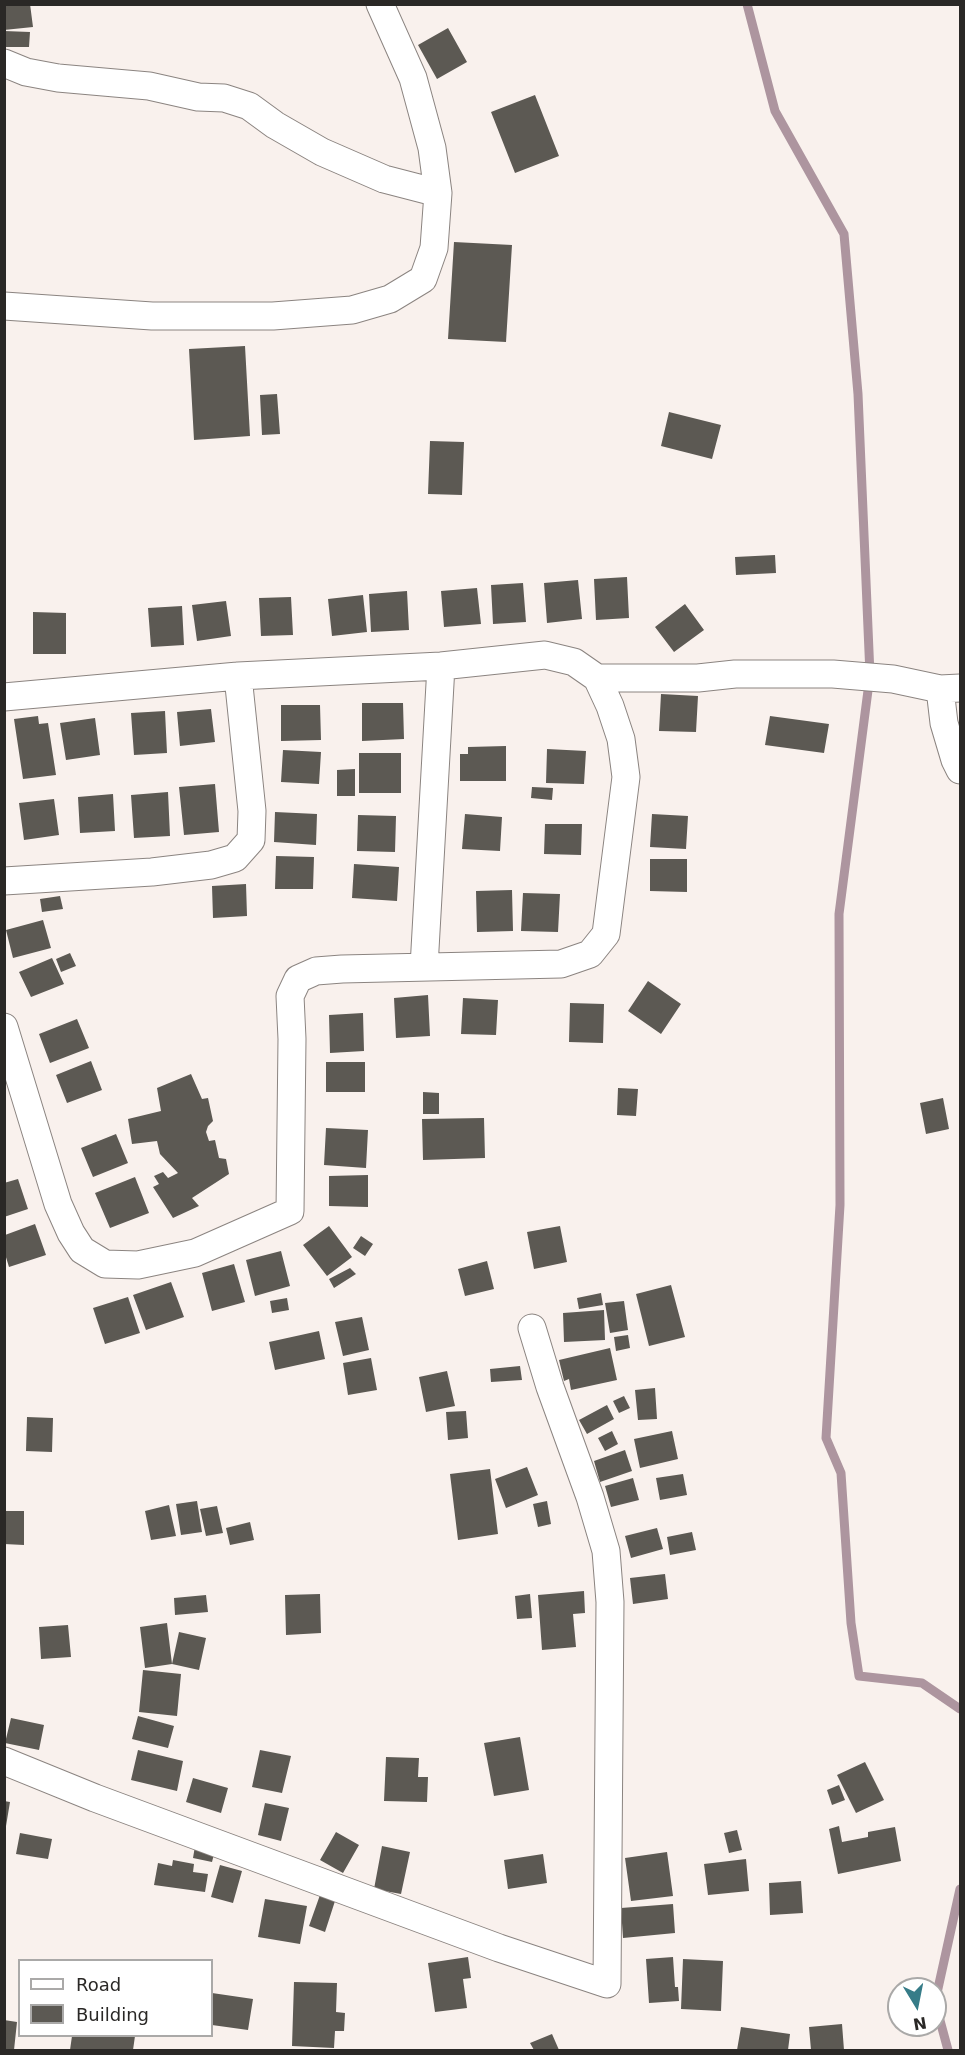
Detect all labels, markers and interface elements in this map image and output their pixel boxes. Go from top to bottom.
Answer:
legend [18,1959,213,2037]
text: Road [76,1974,121,1995]
north arrow [887,1977,947,2037]
text: Building [76,2004,149,2025]
text: N [912,2013,928,2034]

